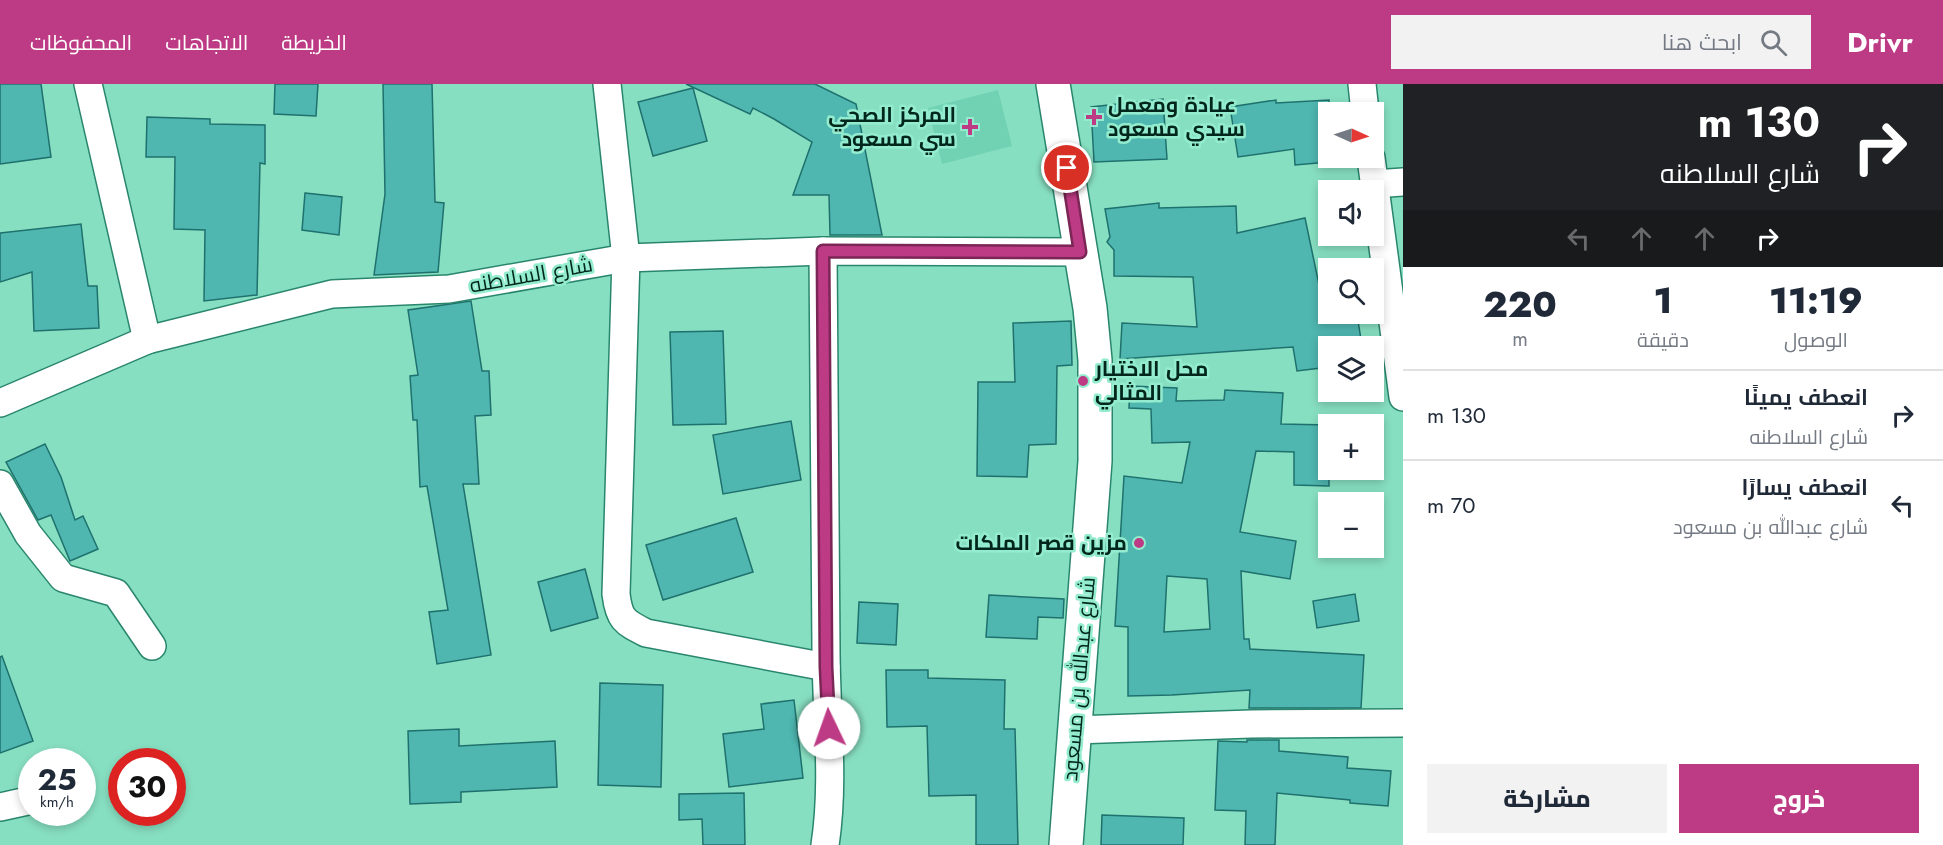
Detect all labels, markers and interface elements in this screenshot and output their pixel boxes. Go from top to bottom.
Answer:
search box [1391,15,1811,69]
text: Drivr [1847,22,1913,63]
text: ابحث هنا [1662,26,1742,58]
icon: search [1757,26,1790,59]
text: المحفوظات [30,28,132,58]
text: الاتجاهات [165,28,248,58]
text: الخريطة [281,28,347,58]
place label: عيادة ومعمل سيدي مسعود [1108,90,1245,146]
text: 130 m [1698,92,1820,153]
place label: المركز الصحي سي مسعود [828,100,956,155]
north arrow [1318,102,1384,168]
map controls [1318,102,1384,558]
marker: عيادة ومعمل سيدي مسعود [1085,108,1103,126]
icon: right [1841,108,1919,186]
marker: المركز الصحي سي مسعود [961,118,979,136]
pin [1041,142,1092,193]
icon: arrive [1050,151,1083,184]
text: شارع السلاطنه [1660,154,1820,193]
button: sound [1318,180,1384,246]
icon: left [1562,222,1595,255]
icon: ahead [1625,222,1658,255]
icon: ahead [1688,222,1721,255]
icon: right [1751,222,1784,255]
street label: شارع السلاطنه [467,249,595,301]
button: search [1318,258,1384,324]
text: 1 [1653,274,1672,326]
text: 11:19 [1769,274,1863,326]
text: 220 [1483,278,1557,330]
text: m [1512,325,1528,354]
text: دقيقة [1637,326,1689,355]
text: الوصول [1784,326,1848,355]
button: layers [1318,336,1384,402]
place label: محل الاختيار المثالي [1094,354,1208,410]
marker: محل الاختيار المثالي [1076,374,1090,388]
text: انعطف يمينًا [1744,381,1868,413]
text: 130 m [1427,399,1486,431]
icon: right [1886,399,1919,432]
button: + [1318,414,1384,480]
text: شارع السلاطنه [1749,423,1868,452]
text: انعطف يسارًا [1741,471,1868,503]
text: 70 m [1427,489,1476,521]
icon: left [1886,489,1919,522]
button: − [1318,492,1384,558]
text: شارع عبدالله بن مسعود [1673,513,1868,542]
place label: مزين قصر الملكات [956,528,1127,558]
marker: مزين قصر الملكات [1132,536,1146,550]
street label: شارع عبدالله بن مسعود [1055,576,1103,782]
position arrow [797,696,861,760]
speed limit sign: 30 [108,748,186,826]
text: 25 [37,758,77,801]
button: مشاركة [1427,764,1667,833]
button: خروج [1679,764,1919,833]
text: km/h [40,791,74,813]

